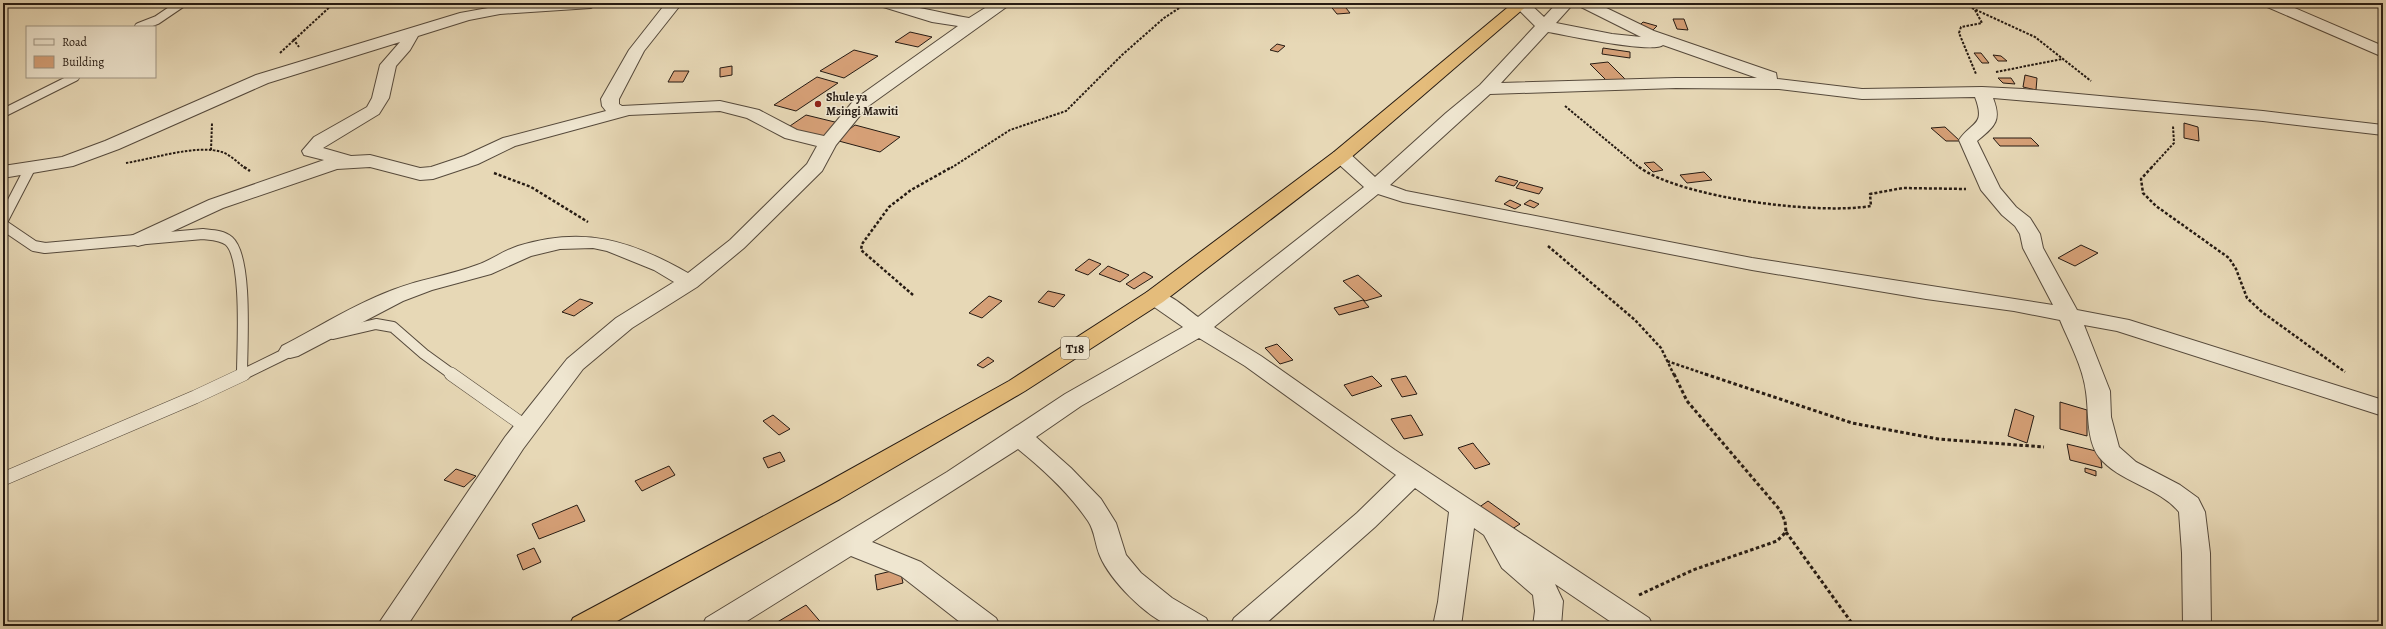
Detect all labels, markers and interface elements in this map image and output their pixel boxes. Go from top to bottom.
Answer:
legend [26,26,156,78]
text: Road [62,34,88,50]
text: Building [62,54,104,70]
place label: Shule ya Msingi Mawiti [826,89,899,119]
marker: Shule ya Msingi Mawiti [813,99,823,109]
road number: T18 [1061,337,1089,359]

